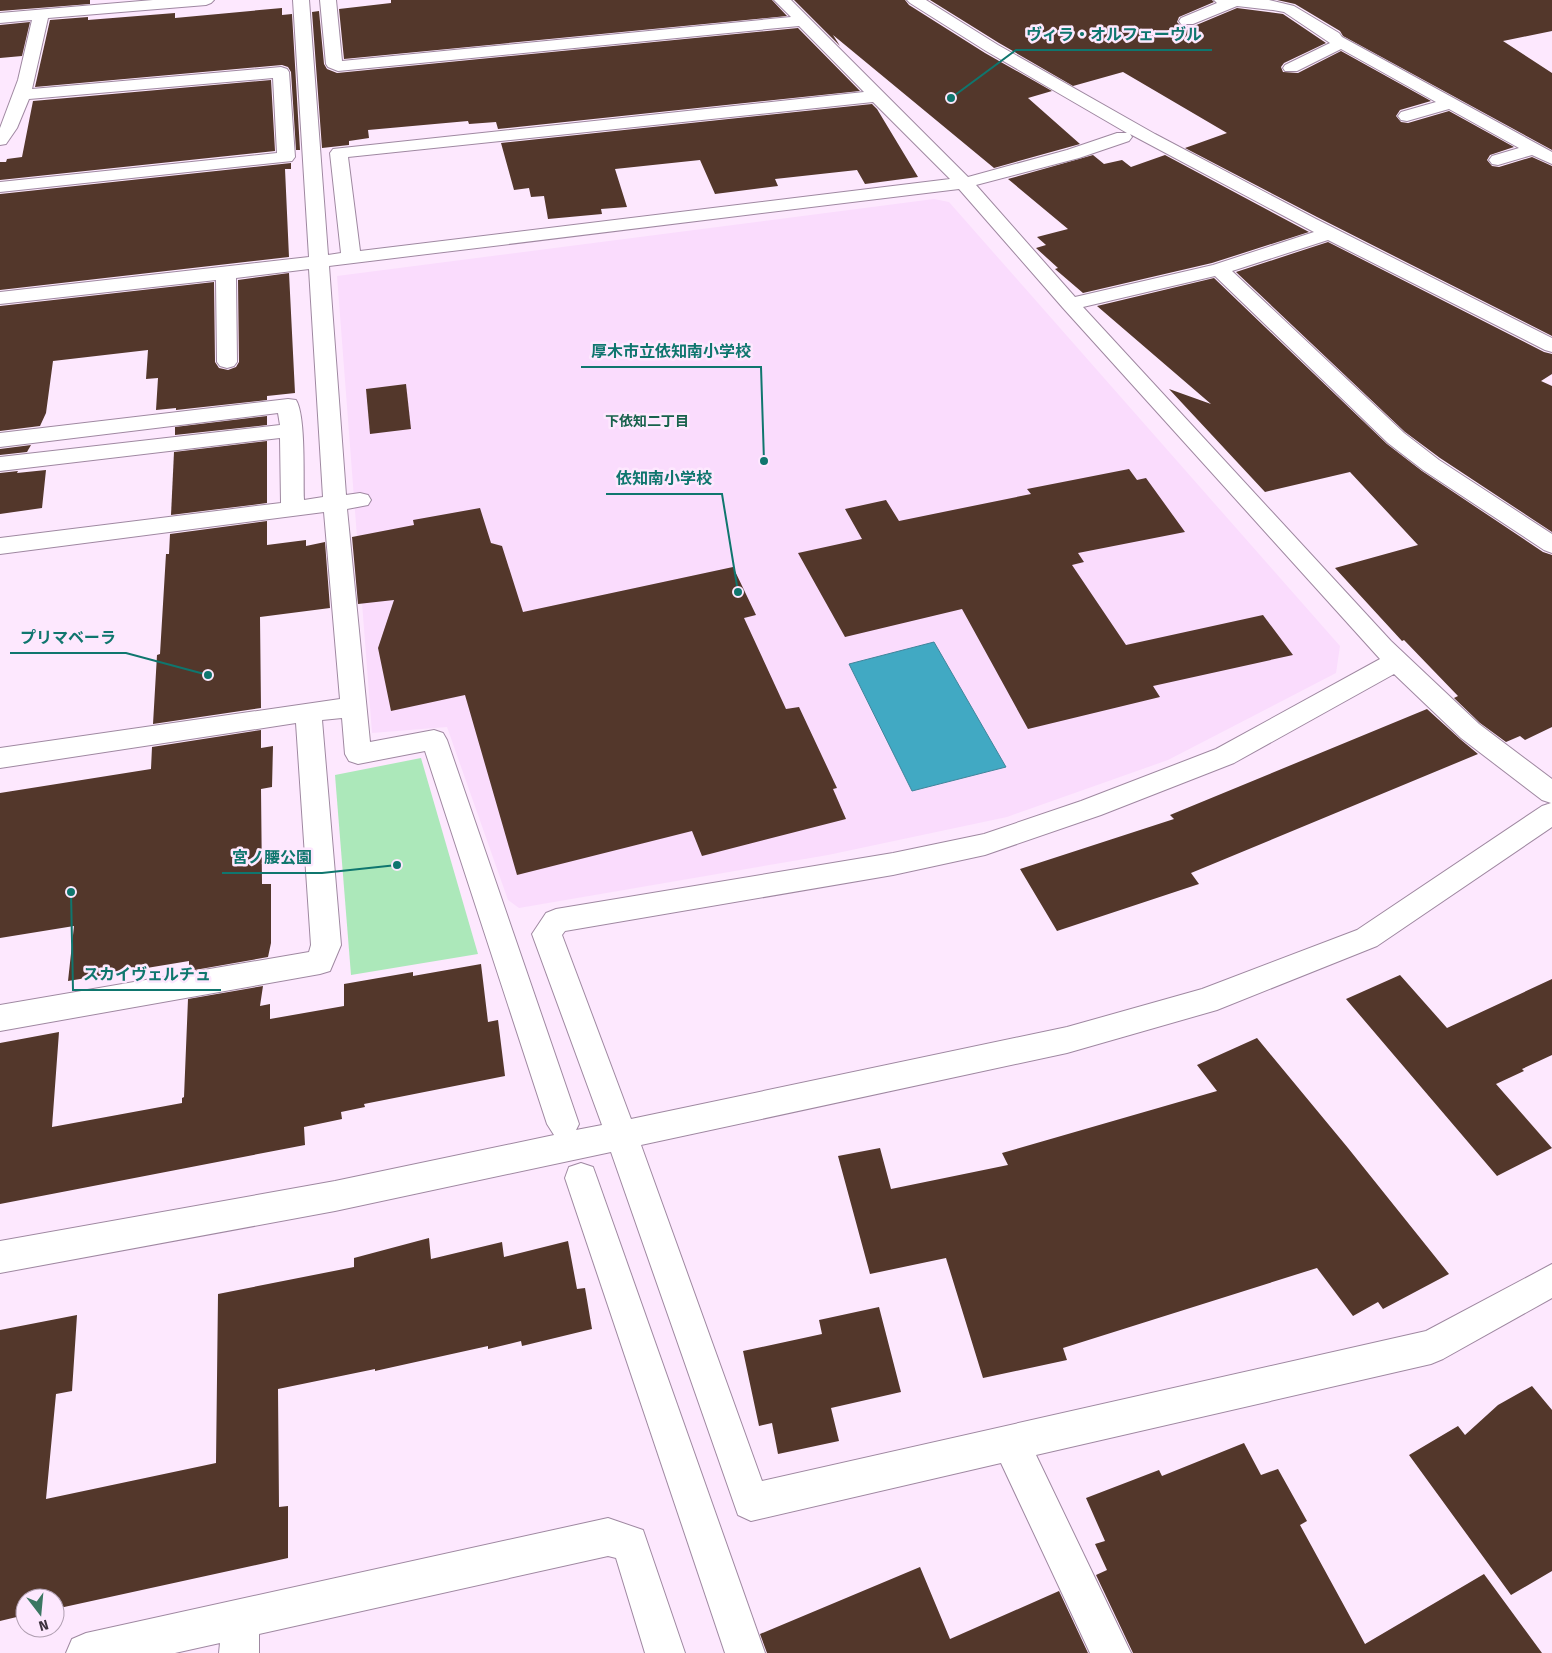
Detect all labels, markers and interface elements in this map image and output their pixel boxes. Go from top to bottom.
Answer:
callout: ヴィラ・オルフェーヴル [1016,19,1212,50]
text: ヴィラ・オルフェーヴル [1026,25,1202,44]
callout: 厚木市立依知南小学校 [581,336,761,367]
text: 厚木市立依知南小学校 [591,342,751,361]
district label: 下依知二丁目 [605,413,689,430]
callout: 依知南小学校 [606,463,722,494]
text: 依知南小学校 [616,469,712,488]
callout: プリマベーラ [10,622,126,653]
text: プリマベーラ [20,628,116,647]
callout: 宮ノ腰公園 [222,842,322,873]
text: 宮ノ腰公園 [232,848,312,867]
callout: スカイヴェルチュ [73,959,221,990]
text: スカイヴェルチュ [83,965,211,984]
north arrow [15,1588,65,1638]
text: N [37,1616,50,1634]

